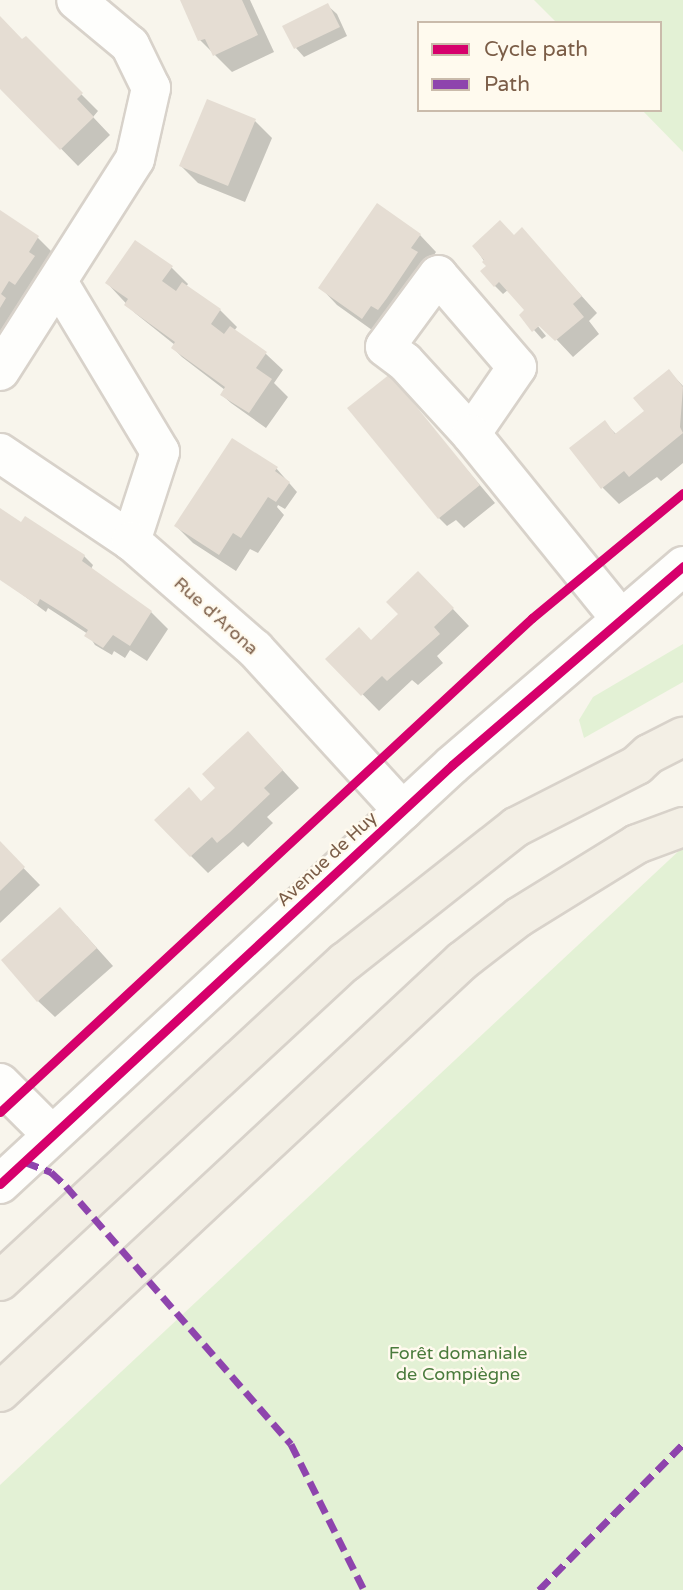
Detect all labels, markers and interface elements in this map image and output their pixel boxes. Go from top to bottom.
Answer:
legend [417,21,662,112]
text: Cycle path [484,37,588,62]
text: Path [484,72,530,97]
street label: Rue d'Arona [169,573,263,659]
street label: Avenue de Huy [272,807,382,911]
park label: Forêt domaniale de Compiègne [389,1343,527,1386]

